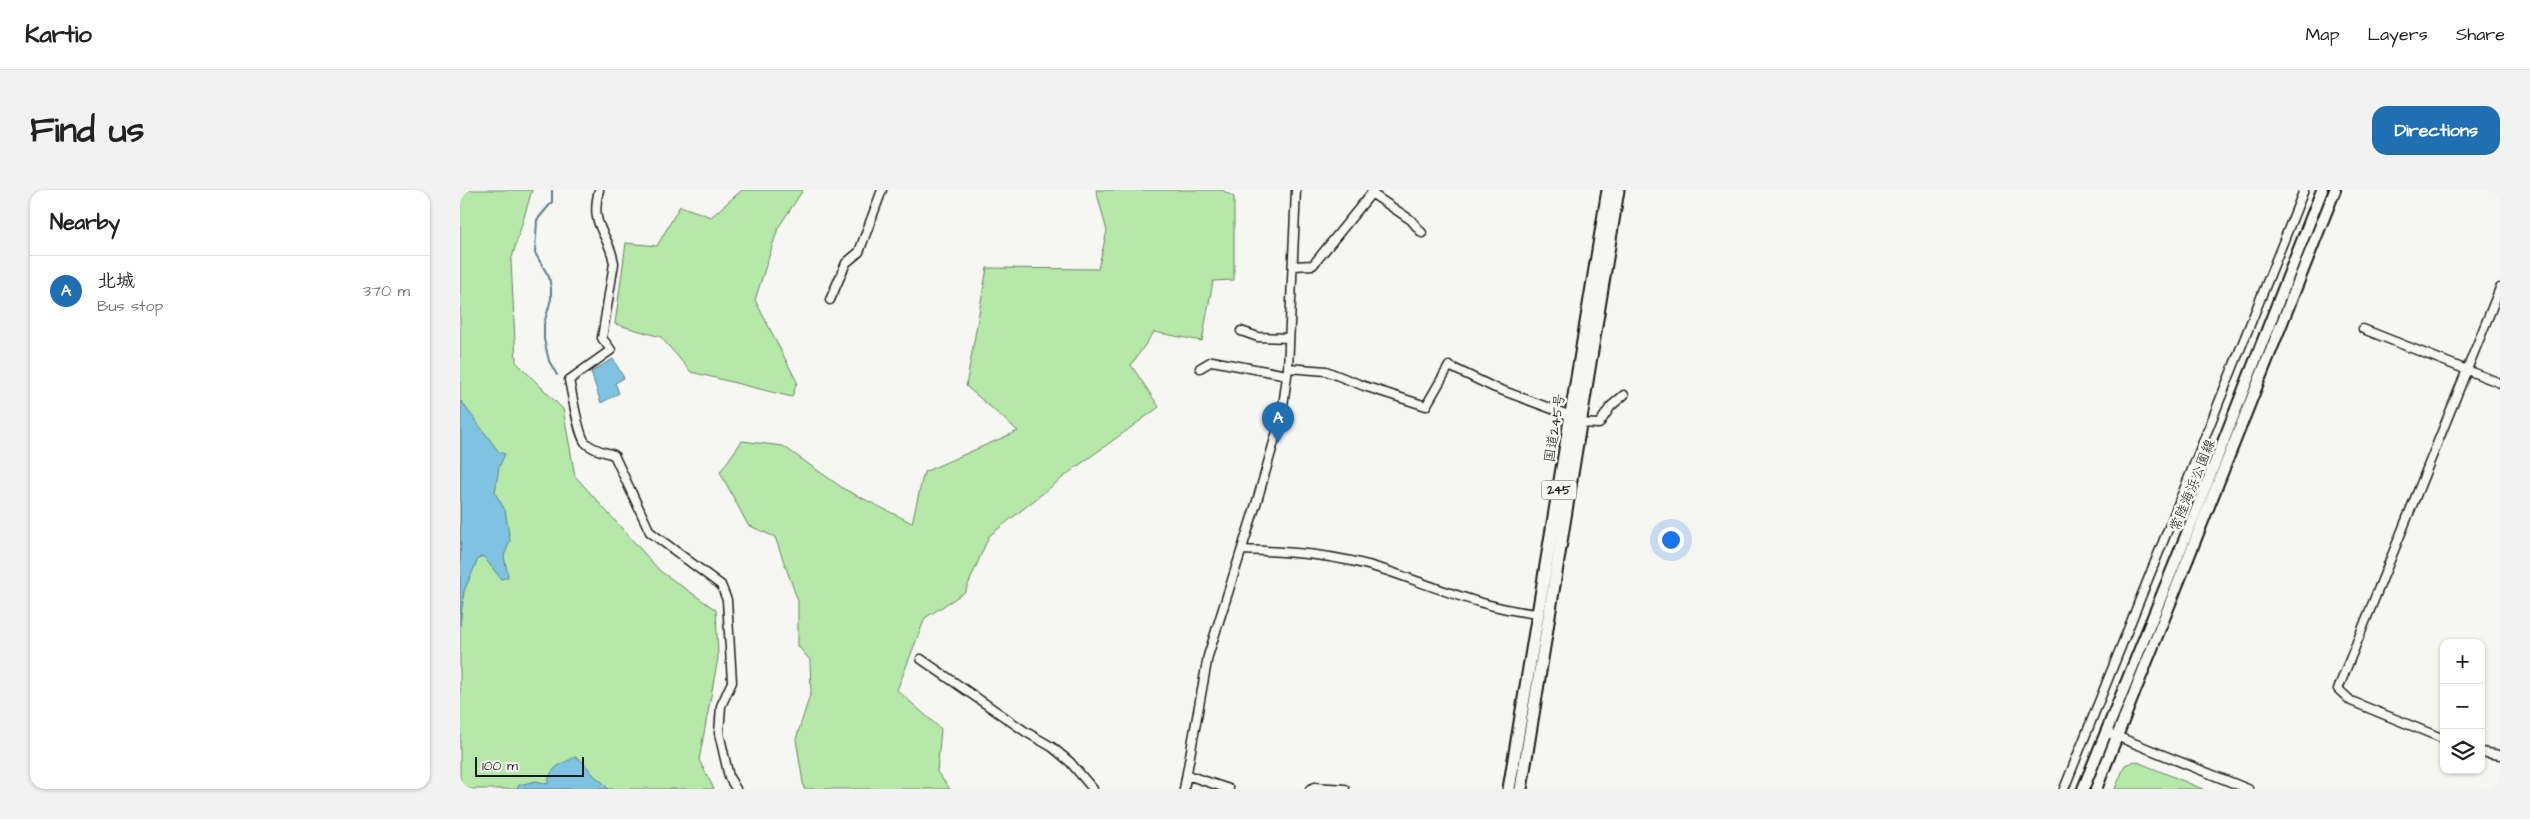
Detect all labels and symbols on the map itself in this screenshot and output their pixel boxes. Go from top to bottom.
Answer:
street label: 国道245号 [1540,392,1570,464]
pin: A [1262,402,1294,443]
street label: 常陸海浜公園線 [2165,436,2221,535]
road number: 245 [1542,480,1576,500]
your location [1658,527,1684,553]
scale bar [475,754,584,777]

